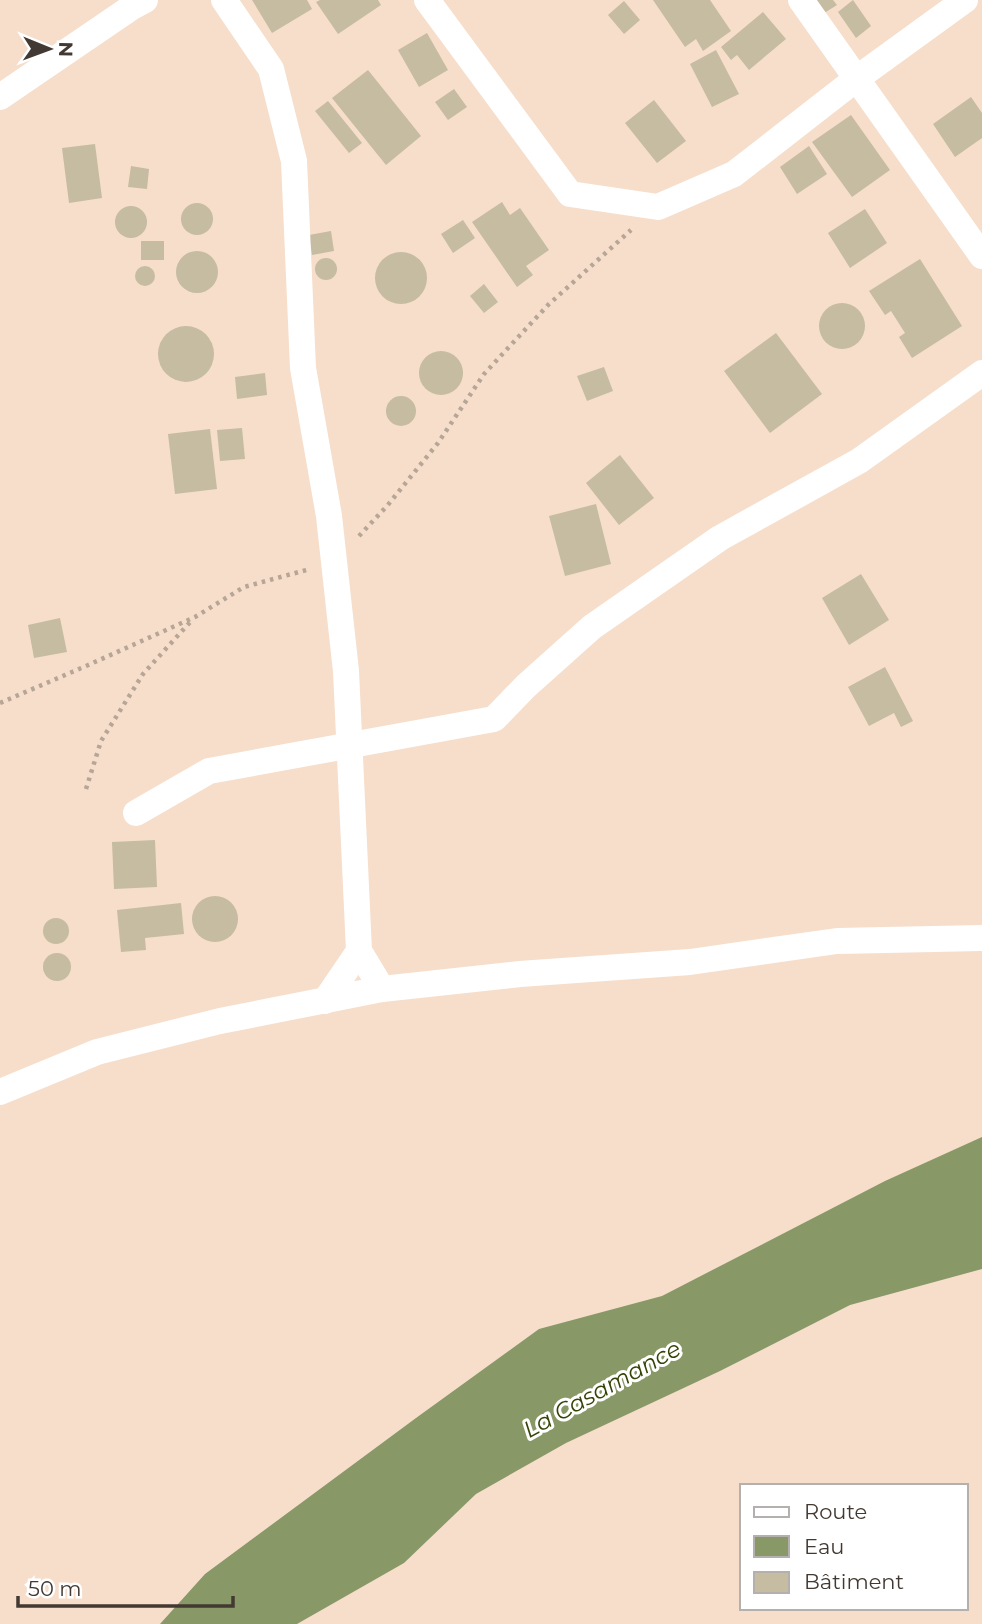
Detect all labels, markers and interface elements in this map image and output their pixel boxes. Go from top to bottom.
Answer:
north arrow [14,14,84,84]
text: N [54,41,77,57]
water label: La Casamance [518,1334,686,1444]
legend [740,1484,968,1610]
text: Route [804,1499,867,1524]
text: Eau [804,1534,844,1559]
scale bar [18,1564,233,1608]
text: Bâtiment [804,1569,904,1594]
text: 50 m [28,1576,82,1601]

